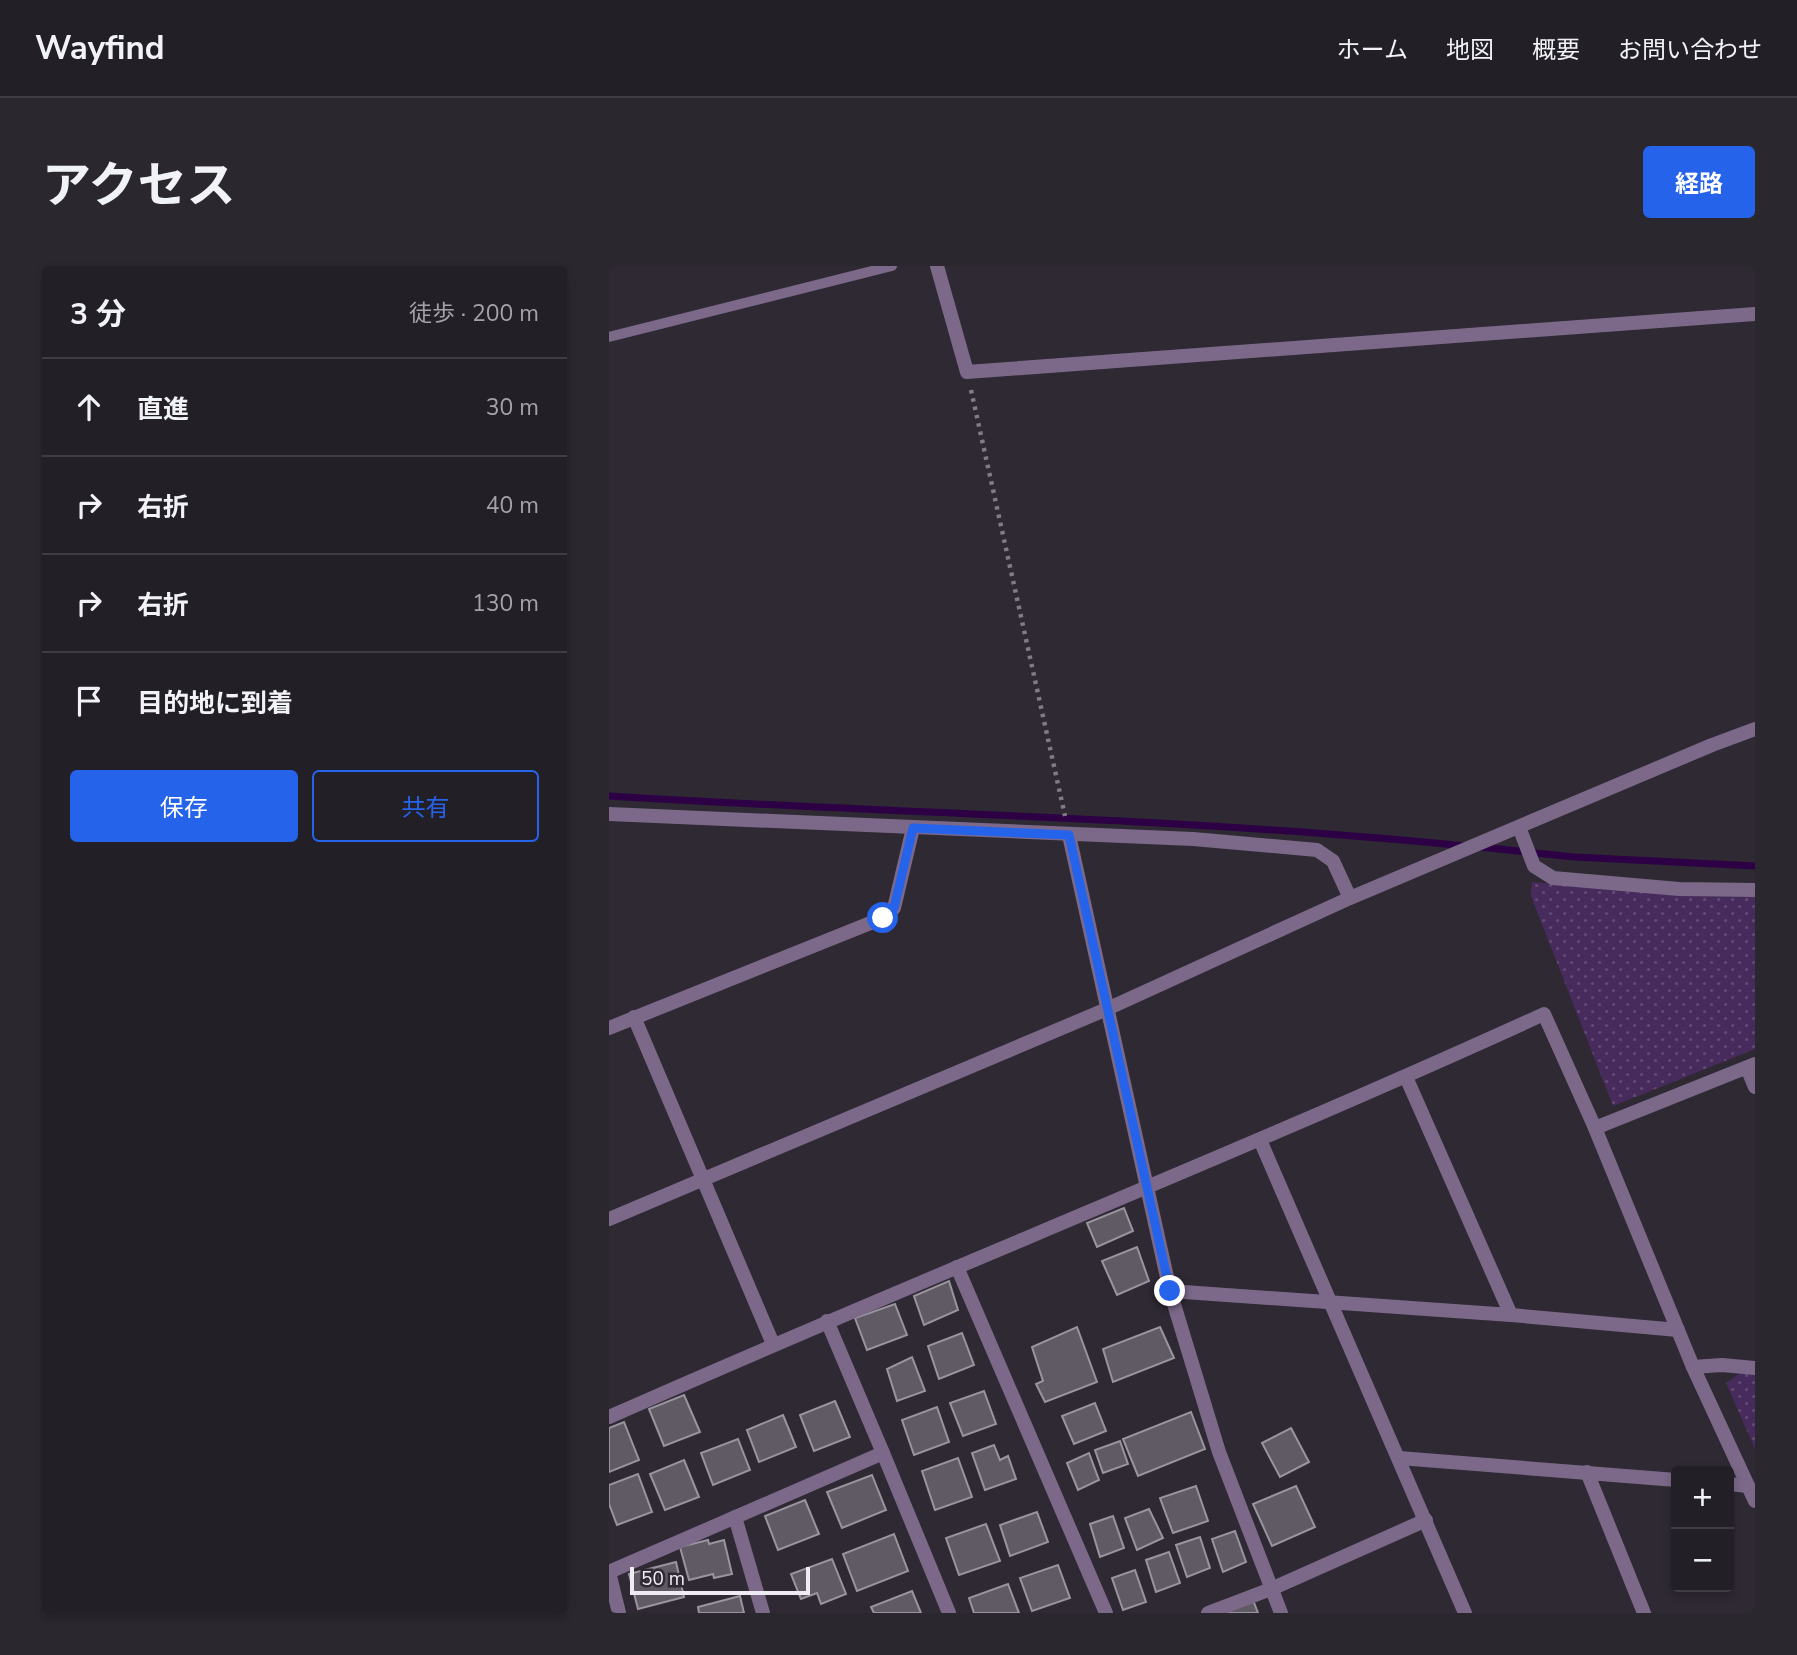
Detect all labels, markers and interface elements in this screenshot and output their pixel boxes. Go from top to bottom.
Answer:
text: Wayfind [35,26,165,71]
text: ホーム [1337,34,1408,66]
text: 地図 [1446,34,1494,66]
text: 概要 [1532,34,1580,66]
text: お問い合わせ [1618,34,1762,66]
button: 経路 [1643,146,1755,218]
text: アクセス [42,152,236,219]
text: 3 分 [70,294,126,335]
text: 徒歩 · 200 m [409,298,539,329]
icon: ahead [70,388,108,426]
text: 直進 [137,392,189,427]
text: 30 m [486,392,539,423]
icon: right [70,486,108,524]
text: 右折 [137,490,189,525]
text: 40 m [486,490,539,521]
icon: right [70,584,108,622]
text: 右折 [137,588,189,623]
text: 130 m [472,588,539,619]
icon: arrive [70,682,108,720]
text: 目的地に到着 [137,686,293,721]
button: 保存 [70,770,298,842]
button: 共有 [312,770,539,842]
route start [867,902,898,933]
route end [1154,1275,1185,1306]
map controls [1671,1466,1734,1592]
button: + [1671,1466,1734,1529]
button: − [1671,1529,1734,1592]
scale bar [630,1564,810,1596]
text: 50 m [641,1566,685,1592]

